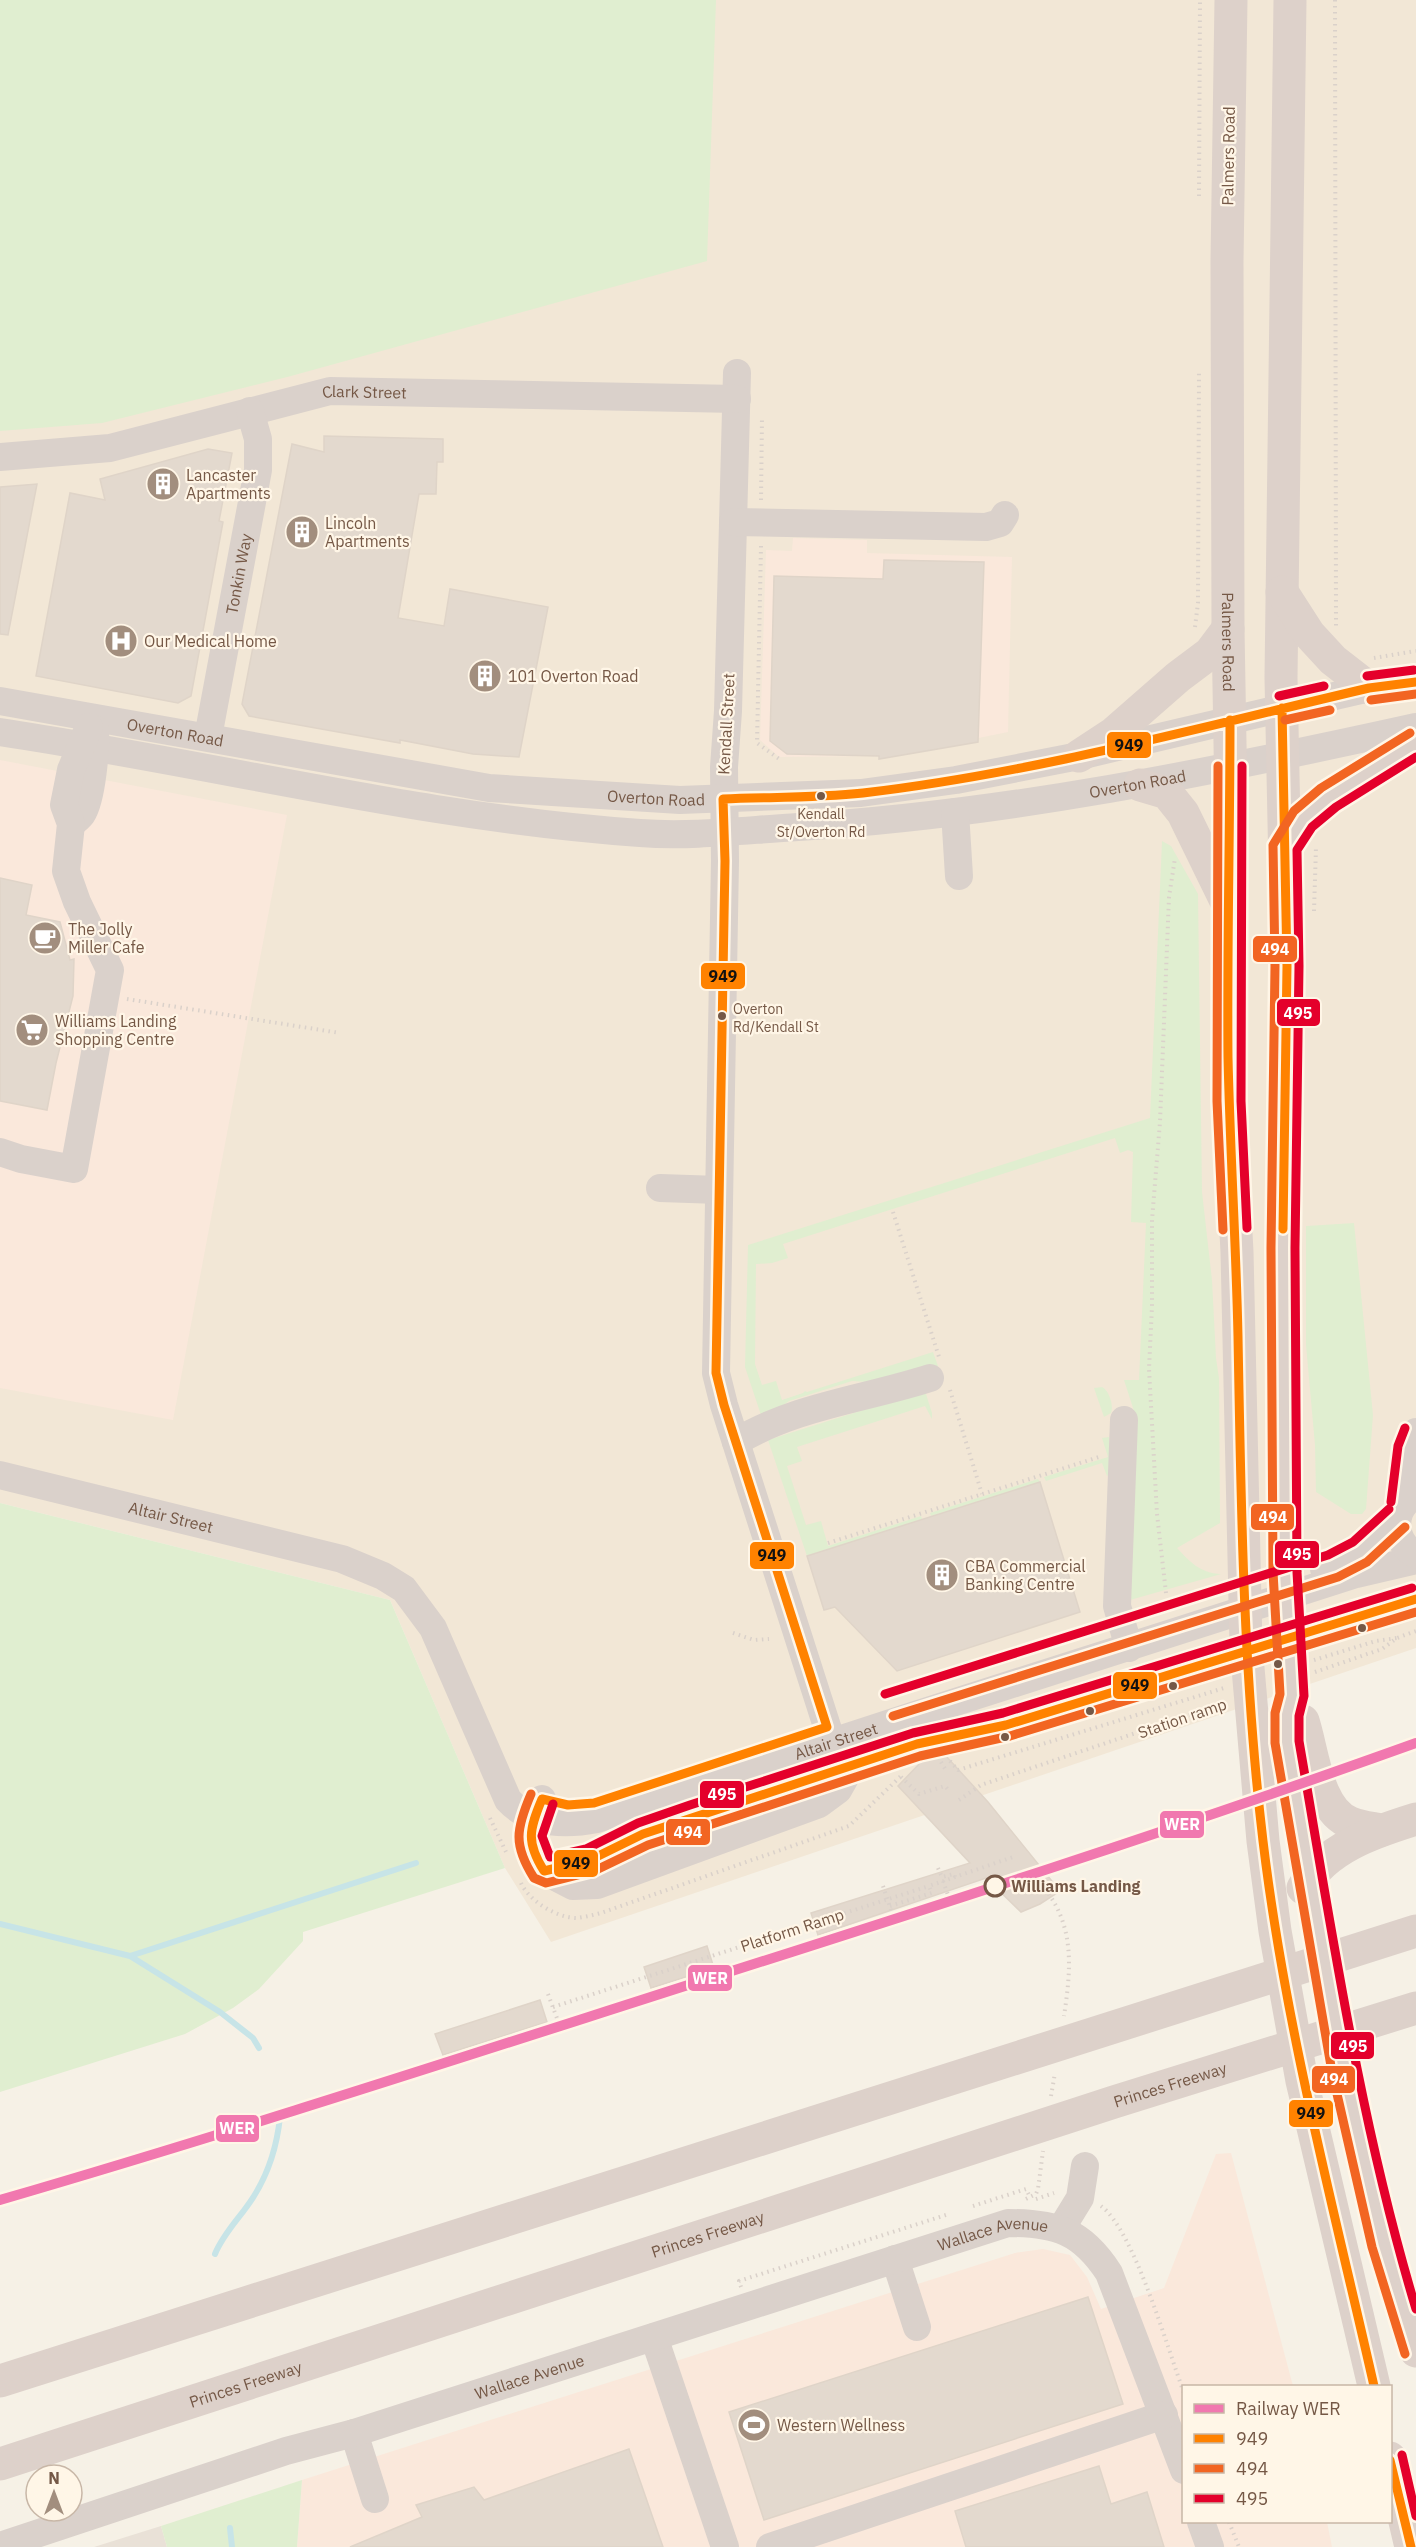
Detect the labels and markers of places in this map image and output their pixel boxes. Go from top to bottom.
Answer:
place label: Lancaster Apartments [186,465,271,503]
building icon: Lancaster Apartments [145,466,181,502]
place label: Lincoln Apartments [325,513,410,551]
building icon: Lincoln Apartments [284,514,320,550]
hospital icon: Our Medical Home [103,623,139,659]
place label: Our Medical Home [144,631,277,651]
building icon: 101 Overton Road [467,658,503,694]
place label: 101 Overton Road [508,666,639,686]
marker: Kendall St/Overton Rd [815,790,827,802]
place label: Kendall St/Overton Rd [777,805,865,841]
place label: The Jolly Miller Cafe [68,919,145,957]
cafe icon: The Jolly Miller Cafe [27,920,63,956]
place label: Overton Rd/Kendall St [733,1000,819,1036]
marker: Overton Rd/Kendall St [716,1010,728,1022]
place label: Williams Landing Shopping Centre [55,1011,177,1049]
supermarket icon: Williams Landing Shopping Centre [14,1012,50,1048]
place label: CBA Commercial Banking Centre [965,1556,1086,1594]
building icon: CBA Commercial Banking Centre [924,1557,960,1593]
unlabelled marker [1356,1622,1368,1634]
unlabelled marker [1272,1658,1284,1670]
unlabelled marker [1167,1680,1179,1692]
unlabelled marker [1084,1705,1096,1717]
unlabelled marker [999,1731,1011,1743]
marker: Williams Landing [984,1875,1006,1897]
place label: Williams Landing [1011,1876,1141,1896]
sports icon: Western Wellness [736,2407,772,2443]
place label: Western Wellness [777,2415,905,2435]

